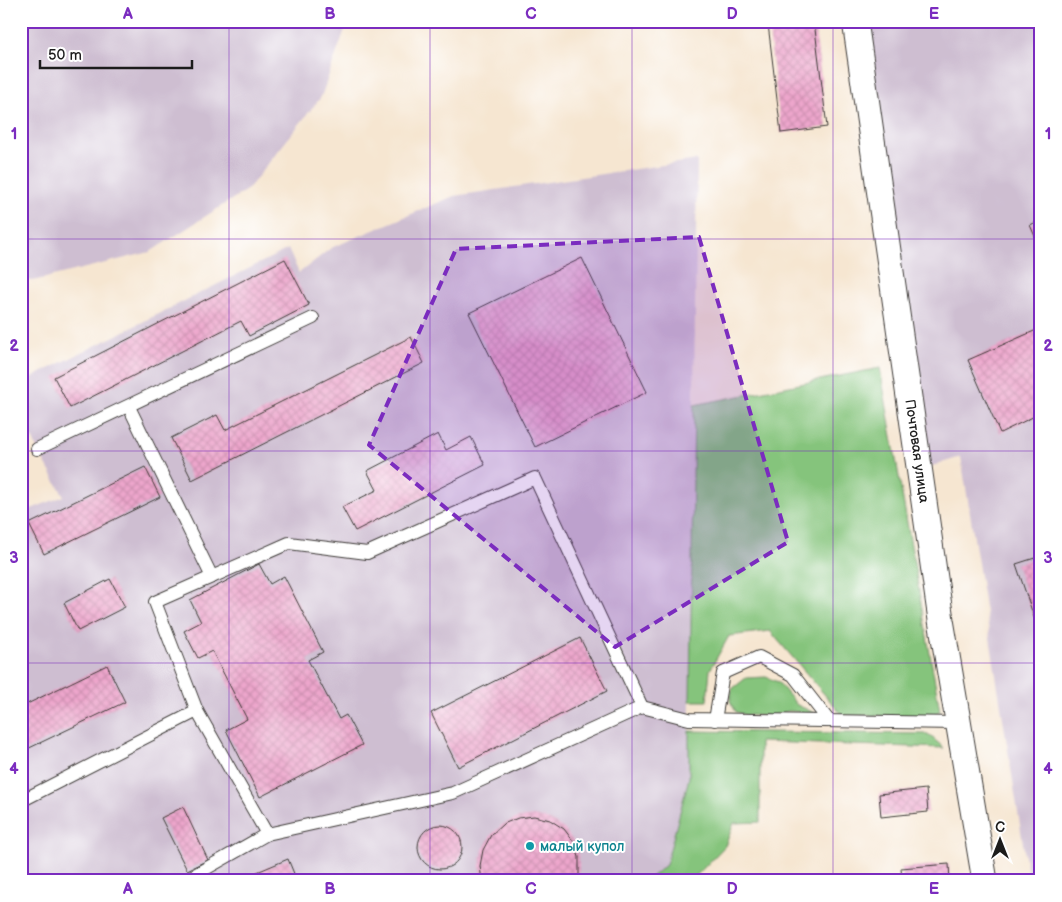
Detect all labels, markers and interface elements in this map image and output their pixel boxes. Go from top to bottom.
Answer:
text: A [122,5,133,24]
text: B [324,5,336,24]
text: C [525,5,537,24]
text: D [726,5,738,24]
text: E [929,5,939,24]
scale bar [40,38,192,70]
text: 50 m [48,46,82,65]
text: 1 [11,125,17,144]
text: 1 [1045,125,1051,144]
text: 2 [9,337,19,356]
text: 2 [1043,337,1053,356]
street label: Почтовая улица [901,398,933,505]
text: 3 [9,549,19,568]
text: 3 [1043,549,1053,568]
text: 4 [9,760,19,779]
text: 4 [1043,760,1053,779]
north arrow [974,814,1024,864]
text: С [995,819,1005,836]
place label: малый купол [540,838,624,855]
marker: малый купол [524,840,536,852]
text: A [122,880,133,899]
text: B [324,880,336,899]
text: C [525,880,537,899]
text: D [726,880,738,899]
text: E [929,880,939,899]

